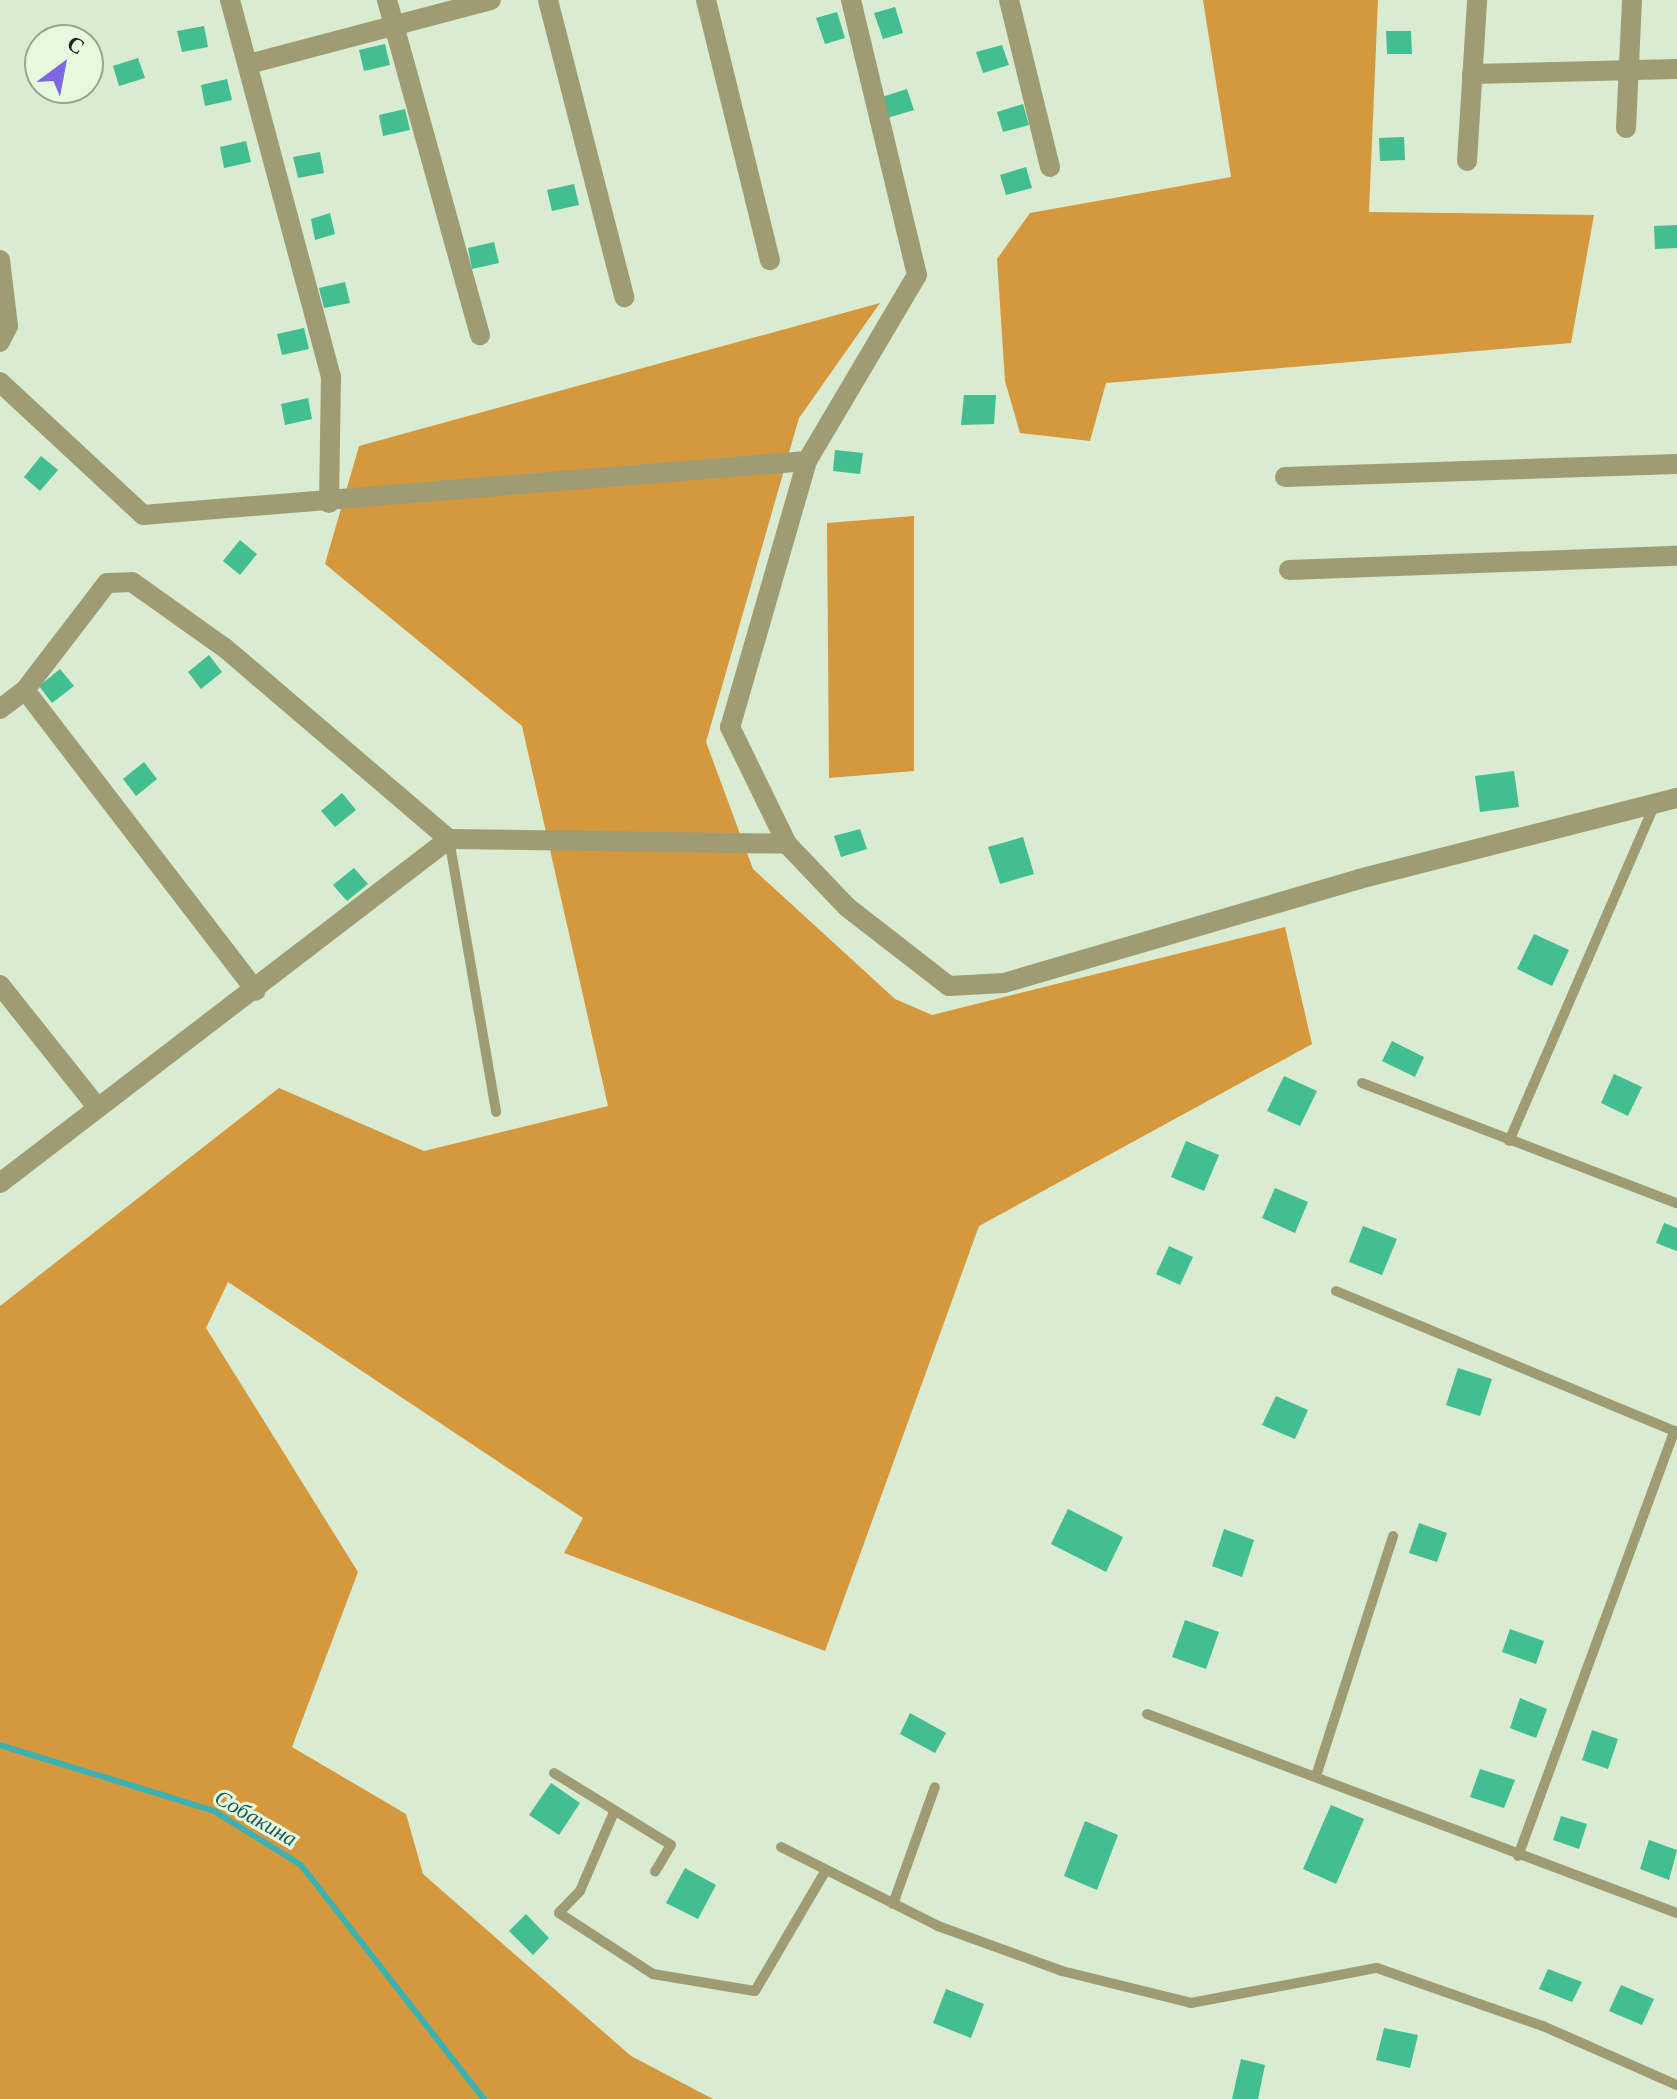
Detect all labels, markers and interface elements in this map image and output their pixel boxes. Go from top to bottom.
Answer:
north arrow [24,24,104,104]
text: С [63,30,89,60]
water label: Собакина [210,1784,302,1852]

